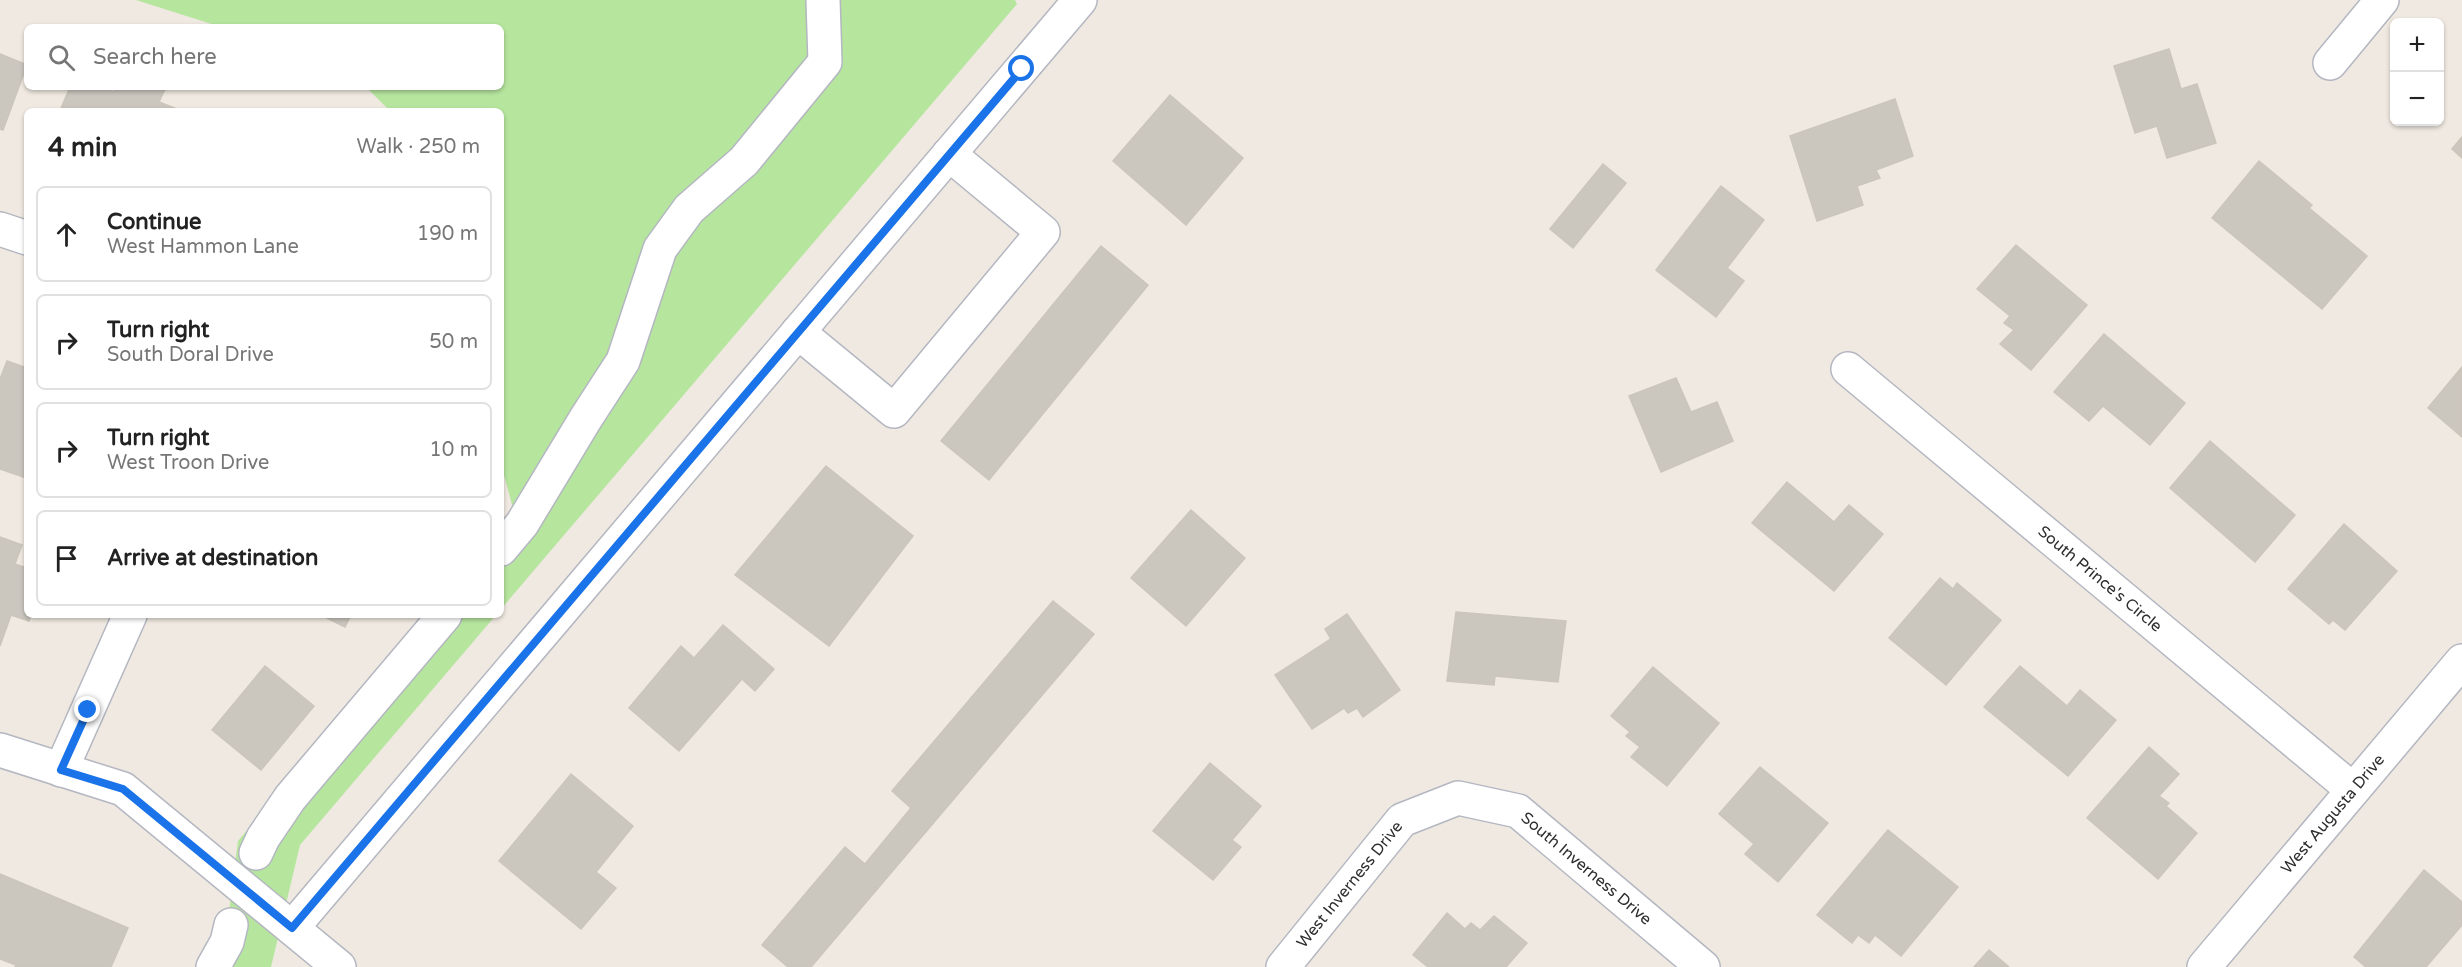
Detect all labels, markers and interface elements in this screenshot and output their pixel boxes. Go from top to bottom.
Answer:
map controls [2390,18,2444,126]
button: + [2390,18,2444,72]
search box [24,24,504,90]
icon: search [45,41,78,74]
text: Search here [93,44,217,70]
route start [1008,55,1034,81]
button: − [2390,72,2444,126]
text: 4 min [48,132,117,163]
text: Walk · 250 m [357,135,480,159]
text: Continue [107,209,202,235]
icon: ahead [50,218,83,251]
text: 190 m [417,222,478,246]
text: West Hammon Lane [107,235,299,259]
text: Turn right [107,317,209,343]
icon: right [50,326,83,359]
text: 50 m [429,330,478,354]
text: South Doral Drive [107,343,274,367]
text: Turn right [107,425,209,451]
icon: right [50,434,83,467]
text: 10 m [429,438,478,462]
text: West Troon Drive [107,451,269,475]
street label: South Prince's Circle [2034,522,2166,636]
icon: arrive [50,542,83,575]
text: Arrive at destination [107,545,318,571]
route end [74,696,100,722]
street label: West Augusta Drive [2277,750,2389,878]
street label: South Inverness Drive [1517,808,1656,929]
street label: West Inverness Drive [1292,817,1407,952]

